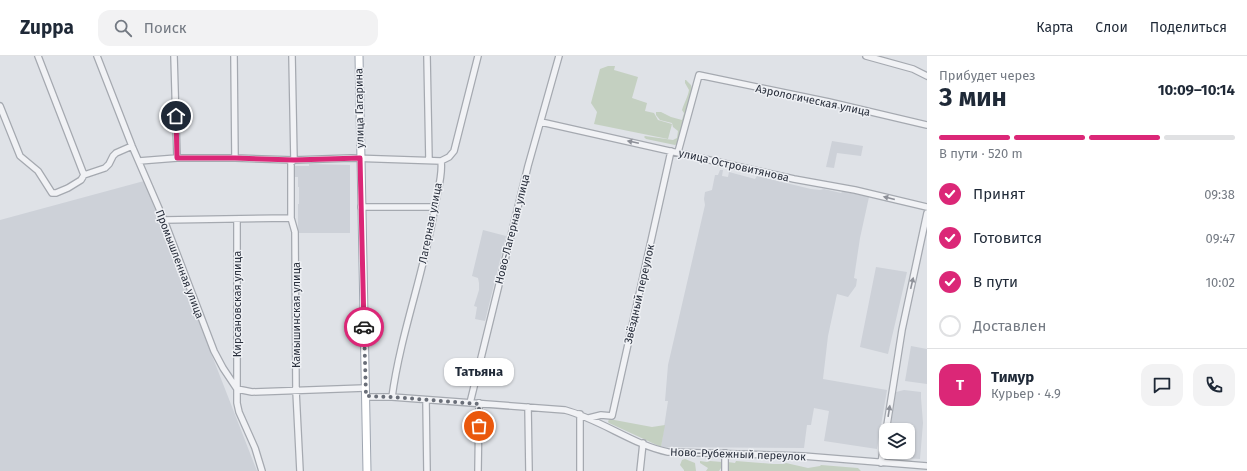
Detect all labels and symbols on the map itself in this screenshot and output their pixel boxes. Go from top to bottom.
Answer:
street label: улица Гагарина [352,68,367,148]
street label: Аэрологическая улица [754,82,871,119]
pin [159,99,193,133]
one-way arrow [627,139,639,145]
street label: улица Островитянова [677,146,790,185]
street label: Ново-Лагерная улица [493,173,532,285]
street label: Лагерная улица [416,181,445,265]
one-way arrow [883,195,895,201]
street label: Промышленная улица [153,208,206,320]
street label: Звёздный переулок [622,243,657,345]
street label: Кирсановская улица [231,251,244,357]
street label: Камышинская улица [290,262,303,368]
one-way arrow [910,277,916,289]
courier [344,307,384,347]
callout: Татьяна [444,358,514,386]
one-way arrow [886,404,892,417]
pin [462,409,496,443]
street label: Ново-Рубежный переулок [670,446,806,463]

